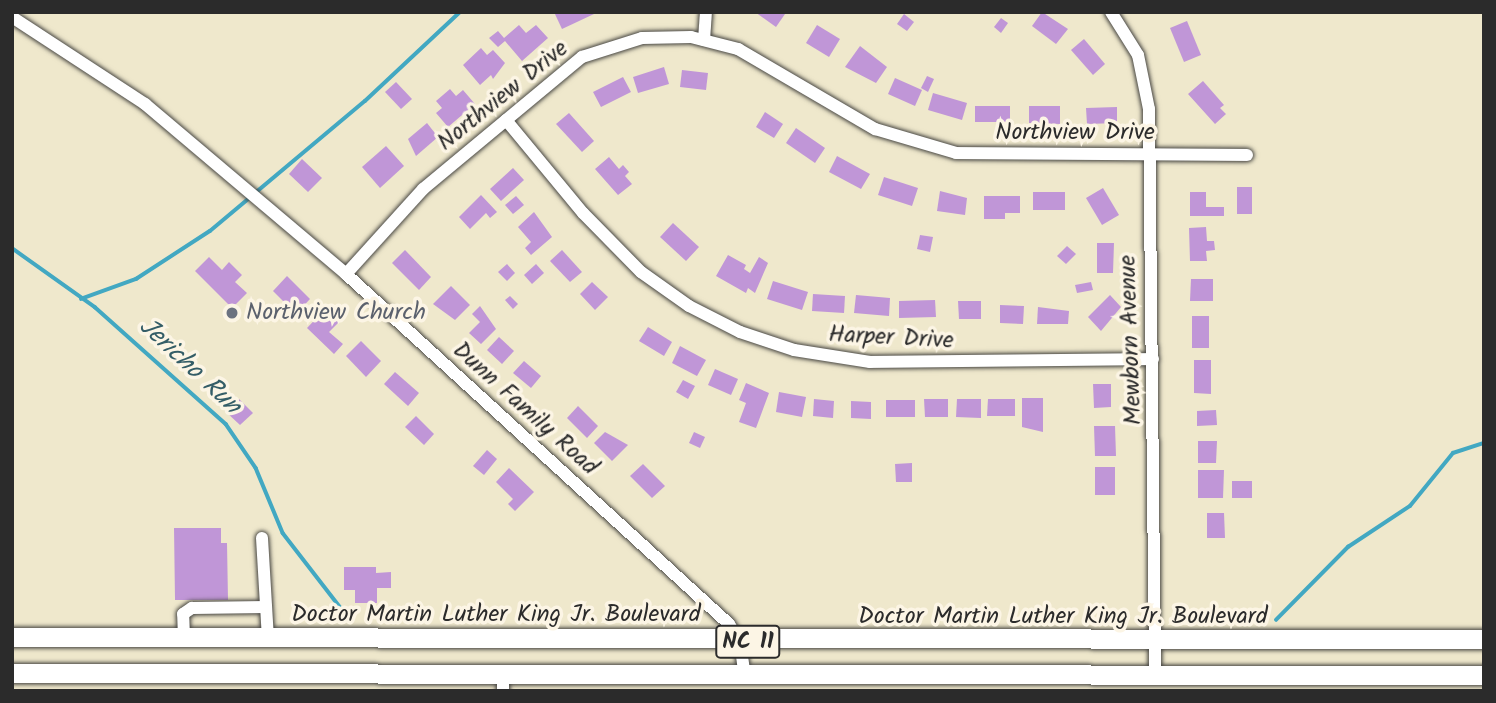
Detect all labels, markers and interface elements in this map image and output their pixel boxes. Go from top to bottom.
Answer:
street label: Northview Drive [432,35,574,157]
street label: Northview Drive [995,119,1155,147]
street label: Mewborn Avenue [1114,254,1148,426]
place label: Northview Church [246,299,426,327]
marker: Northview Church [224,305,240,321]
water label: Jericho Run [132,312,246,422]
street label: Harper Drive [828,320,954,356]
street label: Dunn Family Road [446,336,604,482]
street label: Doctor Martin Luther King Jr. Boulevard [291,601,701,629]
street label: Doctor Martin Luther King Jr. Boulevard [858,603,1268,631]
road number: NC 11 [715,622,781,662]

